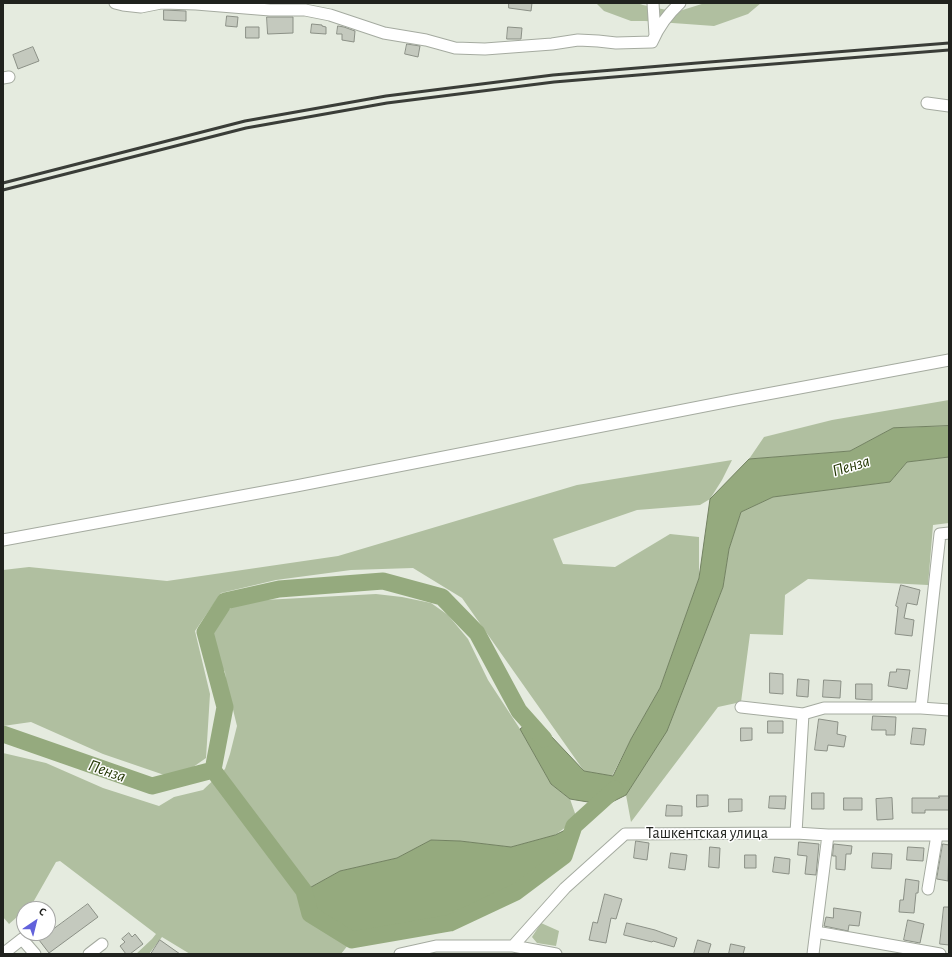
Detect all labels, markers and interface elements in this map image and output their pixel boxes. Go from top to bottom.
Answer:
water label: Пенза [830,451,872,481]
water label: Пенза [86,755,128,787]
street label: Ташкентская улица [646,823,768,843]
north arrow [16,901,56,941]
text: С [37,905,48,918]

